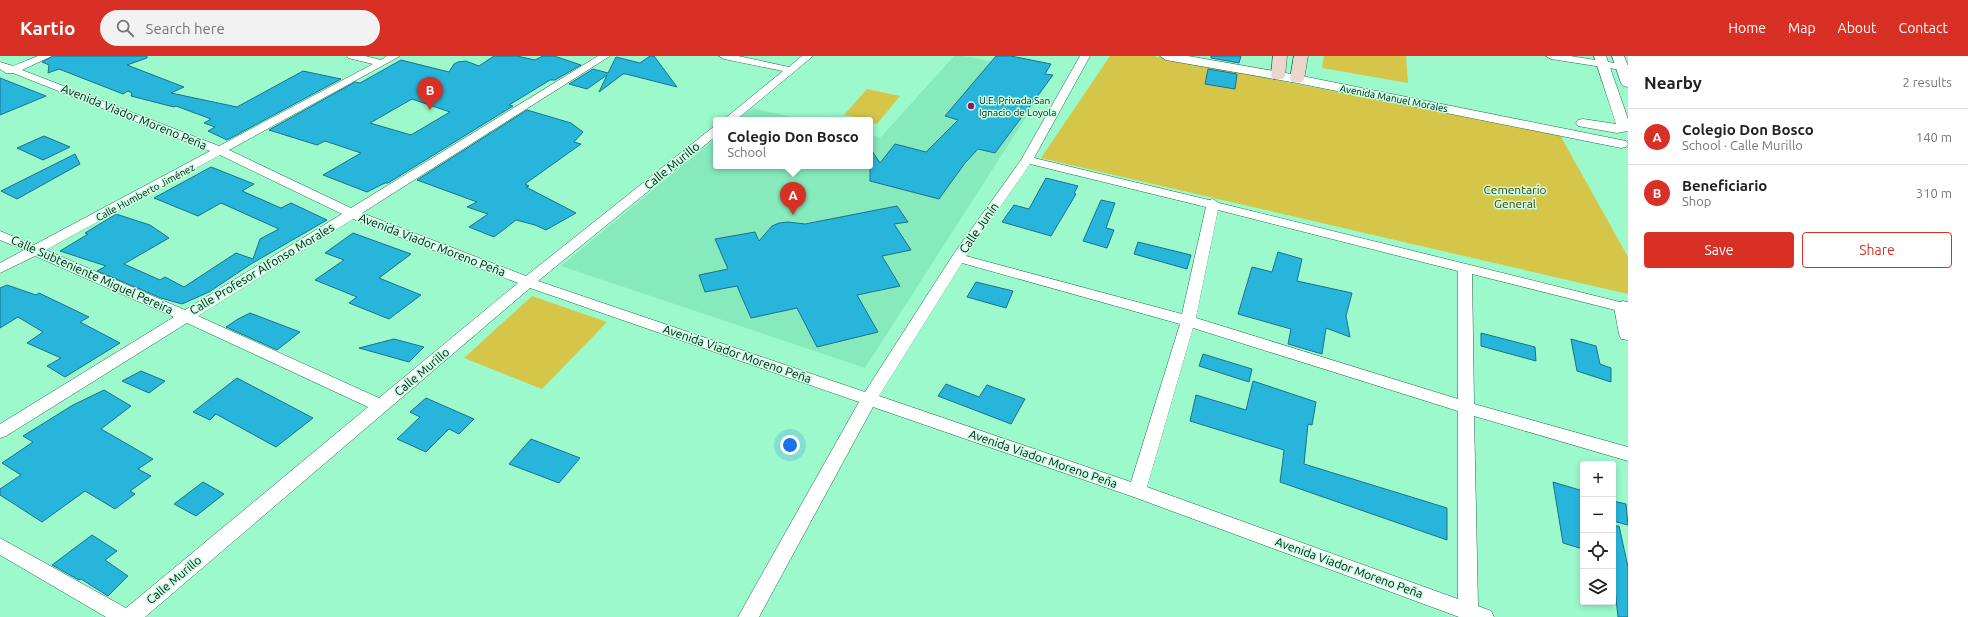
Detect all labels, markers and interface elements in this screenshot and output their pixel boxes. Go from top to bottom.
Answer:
search box [100,10,380,46]
text: Kartio [20,17,76,39]
icon: search [114,17,136,39]
text: Search here [146,20,225,37]
text: Home [1728,20,1766,36]
text: Map [1788,20,1816,36]
text: About [1838,20,1877,36]
text: Contact [1899,20,1948,36]
text: Nearby [1644,73,1702,92]
text: 2 results [1902,75,1952,89]
pin: B [417,77,443,110]
street label: Avenida Viador Moreno Peña [59,81,209,152]
street label: Avenida Manuel Morales [1339,83,1449,114]
place label: U.E. Privada San Ignacio de Loyola [979,95,1056,118]
marker: U.E. Privada San Ignacio de Loyola [966,101,976,111]
popup [713,117,873,169]
text: Colegio Don Bosco [1682,121,1814,138]
text: Colegio Don Bosco [727,128,859,145]
text: A [1652,130,1662,144]
text: 140 m [1916,130,1952,144]
text: School · Calle Murillo [1682,138,1803,152]
street label: Calle Murillo [641,139,702,192]
text: School [727,145,766,159]
street label: Calle Humberto Jiménez [94,162,197,223]
text: Beneficiario [1682,177,1767,194]
pin: A [780,182,806,215]
park label: Cementario General [1483,183,1547,210]
text: B [1653,186,1661,200]
text: 310 m [1916,186,1952,200]
text: Shop [1682,194,1711,208]
street label: Calle Junín [956,200,1001,255]
street label: Avenida Viador Moreno Peña [357,211,507,279]
street label: Calle Profesor Alfonso Morales [187,220,336,317]
button: Save [1644,232,1794,268]
button: Share [1802,232,1952,268]
street label: Calle Subteniente Miguel Pereira [9,233,175,316]
street label: Avenida Viador Moreno Peña [661,322,813,385]
street label: Calle Murillo [392,345,452,398]
street label: Avenida Viador Moreno Peña [967,427,1119,490]
your location [780,435,800,455]
map controls [1580,461,1616,605]
button: + [1580,461,1616,497]
button: − [1580,497,1616,533]
button: locate [1580,533,1616,569]
street label: Avenida Viador Moreno Peña [1274,535,1425,600]
street label: Calle Murillo [144,553,204,606]
button: layers [1580,569,1616,605]

